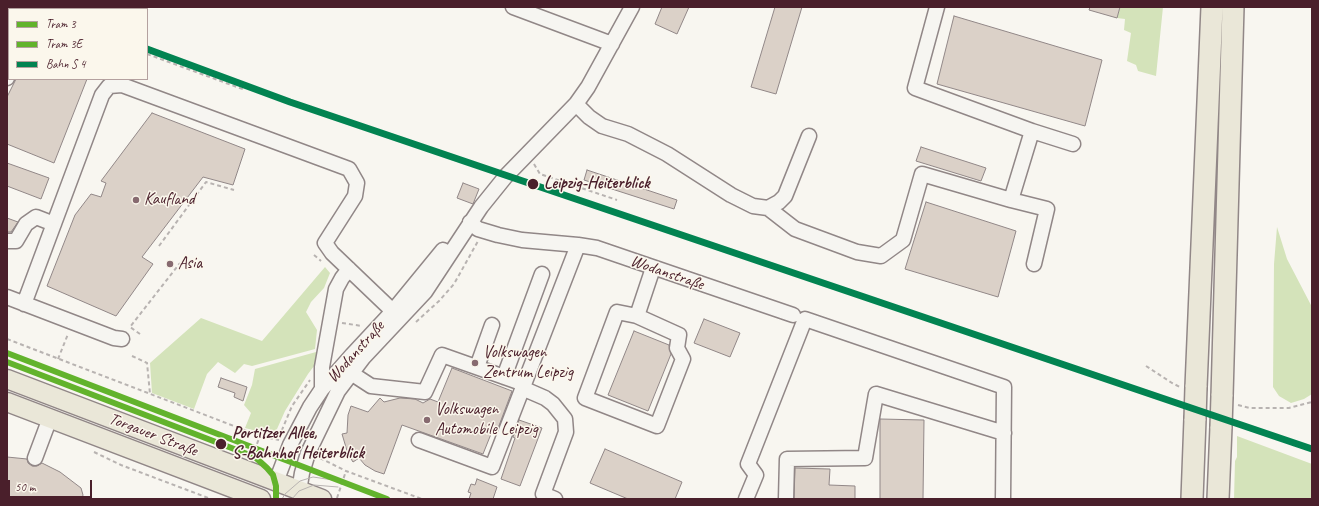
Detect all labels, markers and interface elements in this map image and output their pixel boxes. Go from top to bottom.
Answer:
legend [8,8,148,80]
text: Tram 3 [46,16,76,32]
text: Tram 3E [46,36,82,52]
text: Bahn S 4 [46,56,86,72]
place label: Leipzig-Heiterblick [544,174,650,194]
marker: Leipzig-Heiterblick [526,177,540,191]
place label: Kaufland [144,190,195,210]
marker: Kaufland [131,195,141,205]
street label: Wodanstraße [628,251,706,295]
place label: Asia [178,254,202,274]
marker: Asia [165,259,175,269]
street label: Wodanstraße [323,317,389,387]
place label: Volkswagen Zentrum Leipzig [483,343,573,383]
marker: Volkswagen Zentrum Leipzig [470,358,480,368]
place label: Volkswagen Automobile Leipzig [435,400,538,440]
street label: Torgauer Straße [106,409,200,461]
marker: Volkswagen Automobile Leipzig [422,415,432,425]
place label: Portitzer Allee, S-Bahnhof Heiterblick [232,424,364,464]
marker: Portitzer Allee, S-Bahnhof Heiterblick [214,437,228,451]
scale bar [10,472,94,498]
text: 50 m [15,479,35,495]

